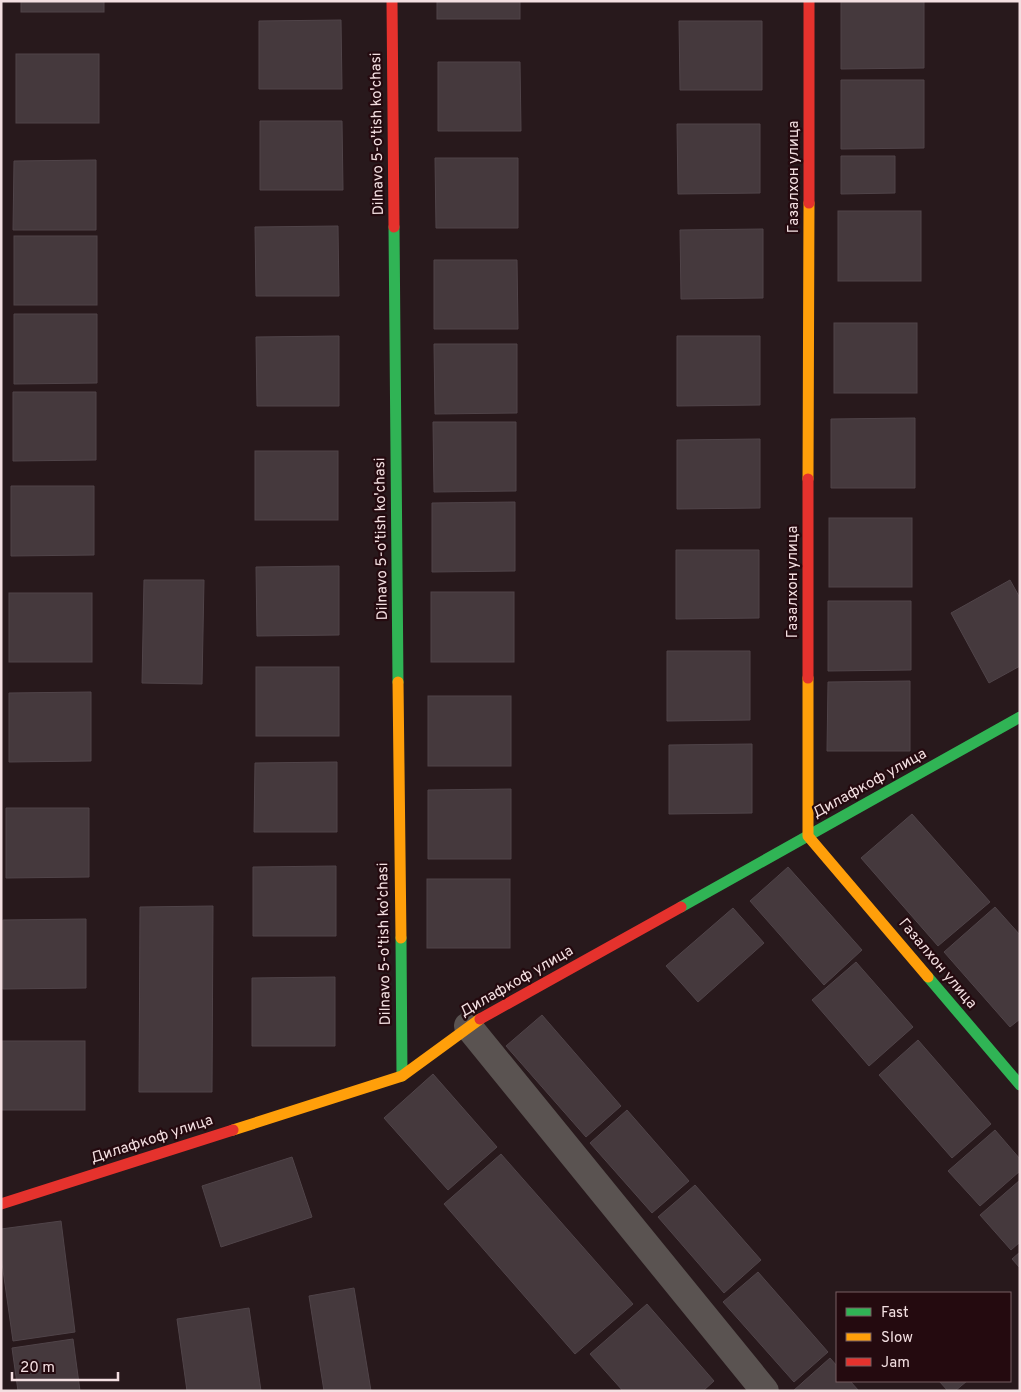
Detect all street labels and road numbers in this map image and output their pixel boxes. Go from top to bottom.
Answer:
street label: Dilnavo 5-o'tish ko'chasi [367,52,389,216]
street label: Газалхон улица [785,121,804,233]
street label: Dilnavo 5-o'tish ko'chasi [371,457,393,621]
street label: Газалхон улица [784,526,803,638]
street label: Дилафкоф улица [810,745,930,823]
street label: Dilnavo 5-o'tish ko'chasi [374,862,396,1026]
street label: Газалхон улица [894,915,980,1013]
street label: Дилафкоф улица [457,942,577,1022]
street label: Дилафкоф улица [88,1111,216,1169]

